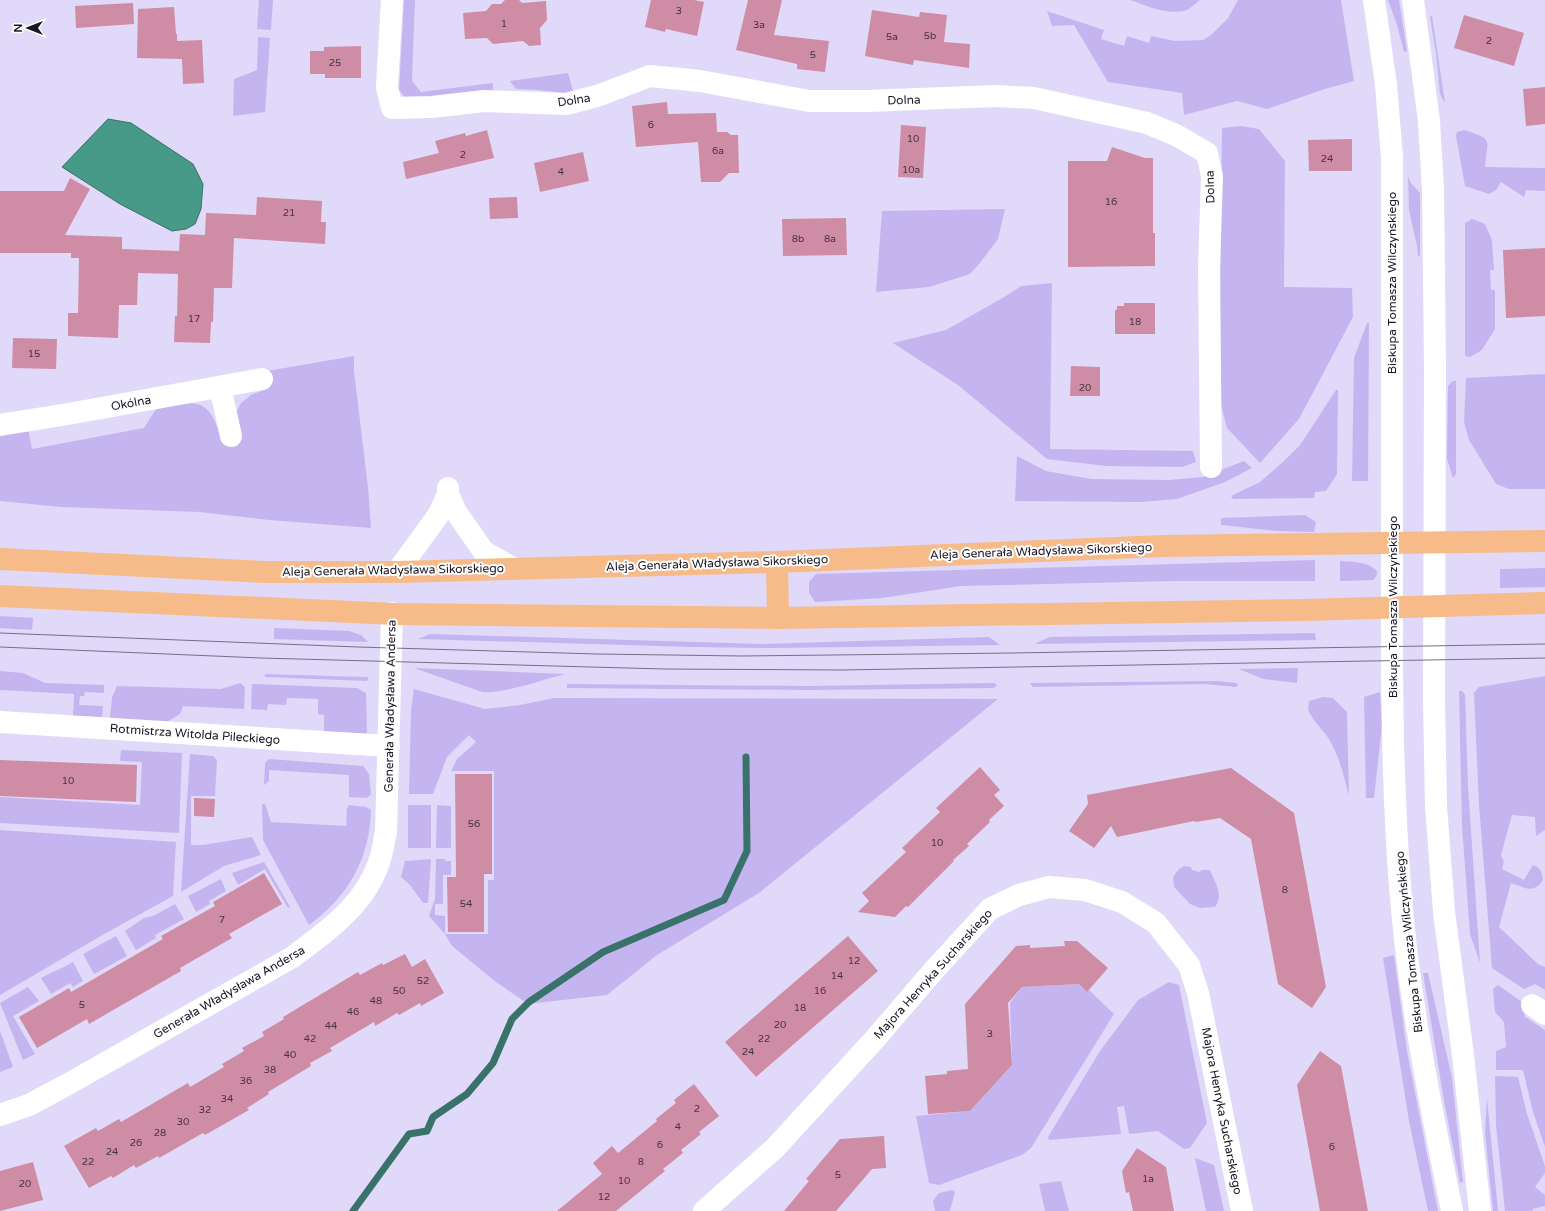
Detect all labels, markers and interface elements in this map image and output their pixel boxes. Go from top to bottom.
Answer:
house number: 3 [676,5,682,17]
north arrow [8,8,48,48]
house number: 1 [501,18,507,30]
house number: 3a [753,19,765,31]
text: N [12,24,25,32]
house number: 5b [924,30,936,42]
house number: 5a [886,31,898,43]
house number: 2 [1486,35,1492,47]
house number: 5 [810,49,816,61]
house number: 25 [329,57,341,69]
street label: Dolna [557,90,591,110]
street label: Dolna [887,92,921,108]
house number: 6 [648,119,654,131]
house number: 10 [907,133,919,145]
house number: 6a [712,145,724,157]
house number: 2 [460,149,466,161]
house number: 24 [1321,153,1333,165]
house number: 10a [902,164,920,176]
house number: 4 [558,166,564,178]
street label: Dolna [1202,170,1218,204]
street label: Biskupa Tomasza Wilczyńskiego [1385,192,1399,374]
house number: 16 [1105,196,1117,208]
house number: 21 [283,207,295,219]
house number: 8b [792,233,804,245]
house number: 8a [824,233,836,245]
house number: 17 [188,313,200,325]
house number: 18 [1129,316,1141,328]
house number: 15 [28,348,40,360]
house number: 20 [1079,382,1091,394]
street label: Okólna [110,393,152,413]
street label: Biskupa Tomasza Wilczyńskiego [1386,516,1400,698]
street label: Aleja Generała Władysława Sikorskiego [930,540,1152,562]
street label: Aleja Generała Władysława Sikorskiego [606,552,828,574]
street label: Aleja Generała Władysława Sikorskiego [282,561,504,579]
street label: Generała Władysława Andersa [381,620,399,792]
street label: Rotmistrza Witolda Pileckiego [109,721,281,747]
house number: 10 [62,775,74,787]
house number: 56 [468,818,480,830]
house number: 10 [931,837,943,849]
street label: Biskupa Tomasza Wilczyńskiego [1392,851,1426,1033]
house number: 8 [1282,884,1288,896]
house number: 54 [460,898,472,910]
street label: Majora Henryka Sucharskiego [871,906,995,1042]
house number: 7 [219,914,225,926]
street label: Generała Władysława Andersa [151,943,307,1041]
house number: 12 [848,955,860,967]
house number: 14 [831,970,843,982]
house number: 52 [417,975,429,987]
house number: 50 [393,985,405,997]
house number: 16 [814,985,826,997]
house number: 48 [370,995,382,1007]
house number: 5 [79,999,85,1011]
house number: 18 [794,1002,806,1014]
house number: 46 [347,1006,359,1018]
house number: 20 [774,1019,786,1031]
house number: 44 [325,1020,337,1032]
street label: Majora Henryka Sucharskiego [1199,1026,1245,1196]
house number: 3 [987,1028,993,1040]
house number: 42 [304,1033,316,1045]
house number: 22 [758,1033,770,1045]
house number: 24 [742,1046,754,1058]
house number: 40 [284,1049,296,1061]
house number: 38 [264,1064,276,1076]
house number: 36 [240,1075,252,1087]
house number: 34 [221,1093,233,1105]
house number: 2 [694,1103,700,1115]
house number: 32 [199,1104,211,1116]
house number: 30 [177,1116,189,1128]
house number: 4 [675,1121,681,1133]
house number: 28 [154,1127,166,1139]
house number: 26 [130,1137,142,1149]
house number: 6 [657,1139,663,1151]
house number: 6 [1329,1141,1335,1153]
house number: 24 [106,1146,118,1158]
house number: 22 [82,1156,94,1168]
house number: 8 [638,1156,644,1168]
house number: 5 [835,1169,841,1181]
house number: 1a [1142,1173,1154,1185]
house number: 10 [618,1175,630,1187]
house number: 20 [19,1178,31,1190]
house number: 12 [598,1191,610,1203]

